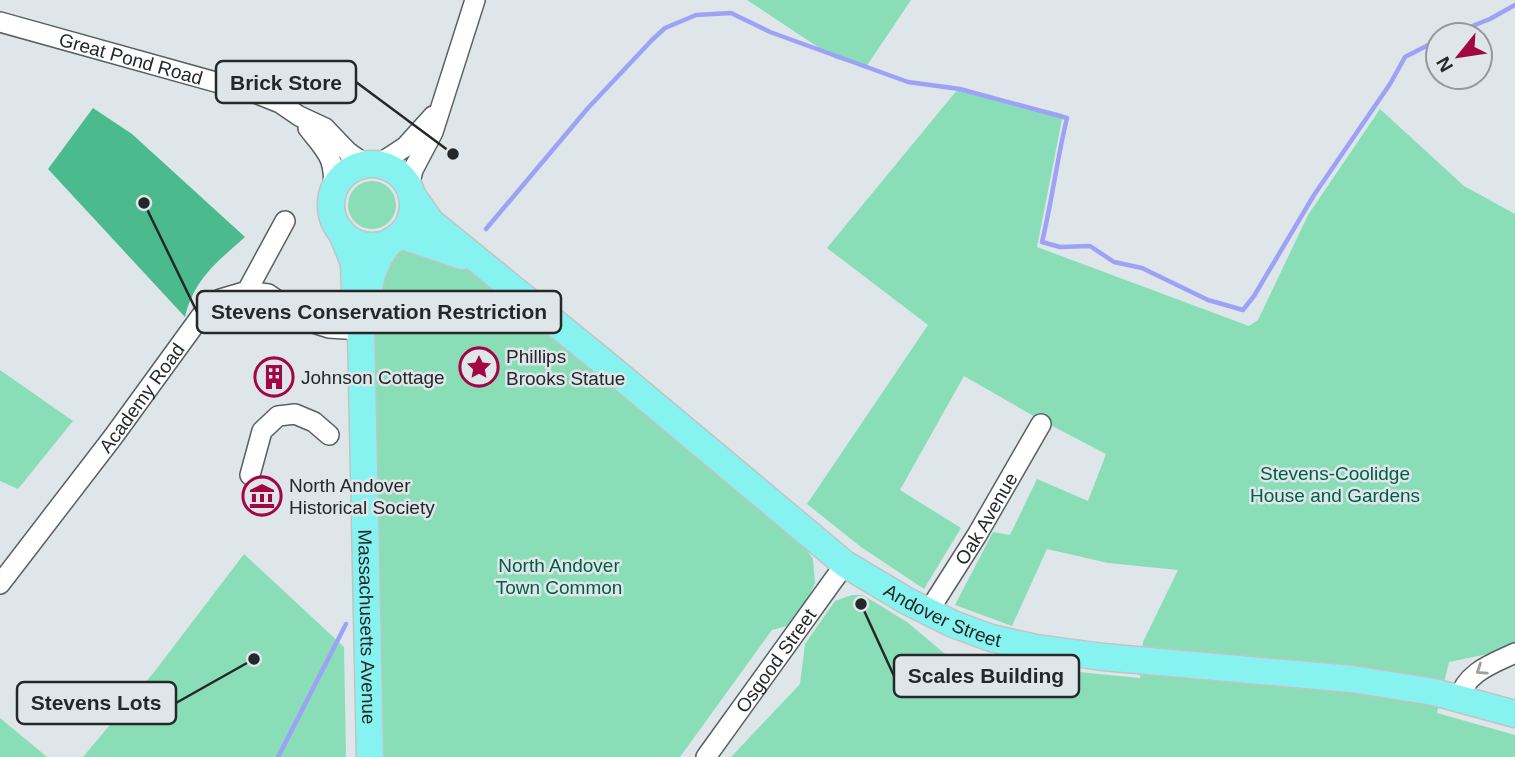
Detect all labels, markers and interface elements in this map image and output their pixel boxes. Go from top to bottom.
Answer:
north arrow [1424,21,1494,91]
street label: Great Pond Road [57,29,205,88]
text: N [1432,53,1457,75]
callout: Brick Store [216,61,356,103]
text: Brick Store [230,71,342,94]
callout: Stevens Conservation Restriction [197,291,561,333]
text: Stevens Conservation Restriction [211,300,547,323]
street label: Academy Road [95,339,188,456]
place icon: Phillips Brooks Statue [458,346,500,388]
place label: Phillips Brooks Statue [506,346,625,389]
building icon: Johnson Cottage [253,356,295,398]
place label: Johnson Cottage [301,367,445,388]
park label: Stevens-Coolidge House and Gardens [1250,463,1420,506]
street label: Oak Avenue [950,469,1021,568]
museum icon: North Andover Historical Society [241,475,283,517]
place label: North Andover Historical Society [289,475,435,518]
street label: Massachusetts Avenue [355,529,380,725]
park label: North Andover Town Common [496,555,622,598]
street label: Andover Street [880,579,1004,651]
street label: Osgood Street [731,604,820,716]
callout: Scales Building [894,655,1079,697]
one-way arrow [1476,662,1489,674]
text: Scales Building [908,664,1064,687]
callout: Stevens Lots [17,682,176,724]
text: Stevens Lots [31,691,161,714]

